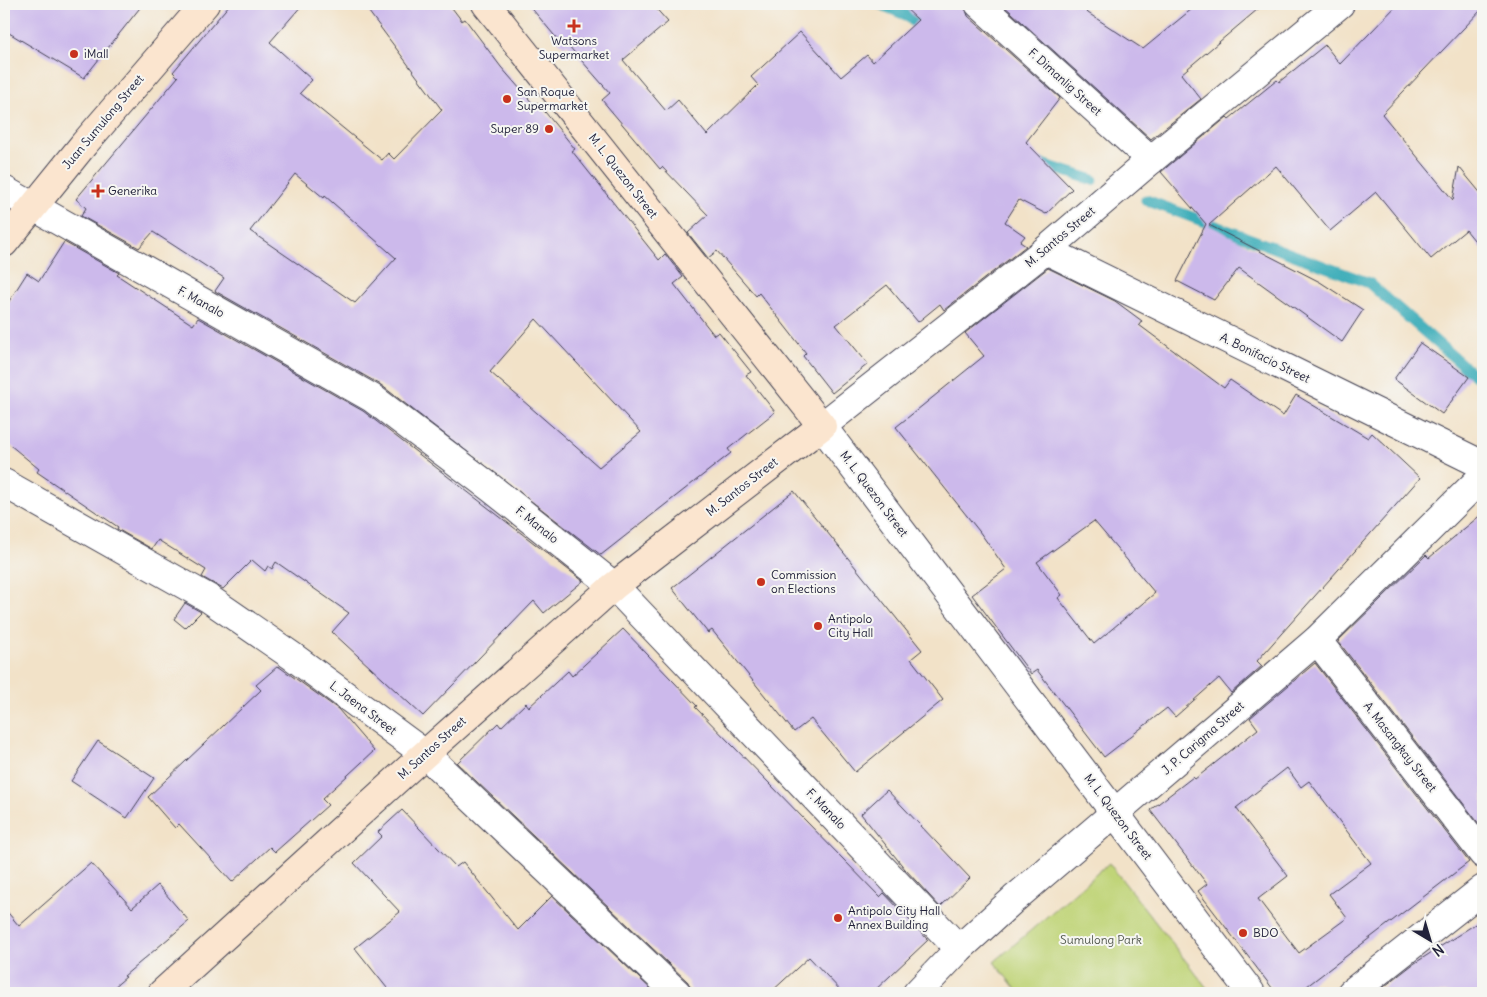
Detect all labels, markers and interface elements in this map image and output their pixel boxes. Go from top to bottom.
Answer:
marker: Watsons Supermarket [568,20,580,32]
place label: Watsons Supermarket [539,33,609,62]
street label: F. Dimanlig Street [1026,45,1105,119]
place label: iMall [84,46,109,61]
marker: iMall [68,48,80,60]
street label: Juan Sumulong Street [59,71,147,172]
place label: San Roque Supermarket [517,84,588,113]
marker: San Roque Supermarket [501,93,513,105]
place label: Super 89 [490,121,539,136]
marker: Super 89 [543,123,555,135]
street label: M. L. Quezon Street [586,130,661,221]
place label: Generika [108,183,157,198]
marker: Generika [92,185,104,197]
street label: M. Santos Street [1022,203,1098,270]
street label: F. Manalo [175,283,227,321]
street label: A. Bonifacio Street [1218,329,1313,386]
street label: M. L. Quezon Street [837,448,912,540]
street label: M. Santos Street [703,454,780,519]
street label: F. Manalo [513,503,562,547]
place label: Commission on Elections [771,567,837,596]
marker: Commission on Elections [755,576,767,588]
place label: Antipolo City Hall [828,611,873,640]
marker: Antipolo City Hall [812,620,824,632]
street label: L. Jaena Street [327,678,400,738]
street label: J. P. Carigma Street [1158,698,1247,777]
street label: A. Masangkay Street [1361,699,1440,795]
street label: M. Santos Street [394,713,469,782]
street label: M. L. Quezon Street [1081,771,1156,863]
street label: F. Manalo [803,785,850,832]
place label: Antipolo City Hall Annex Building [848,903,940,932]
marker: Antipolo City Hall Annex Building [832,912,844,924]
north arrow [1404,914,1454,964]
place label: BDO [1253,925,1279,940]
marker: BDO [1237,927,1249,939]
park label: Sumulong Park [1060,932,1142,947]
text: N [1429,940,1447,960]

